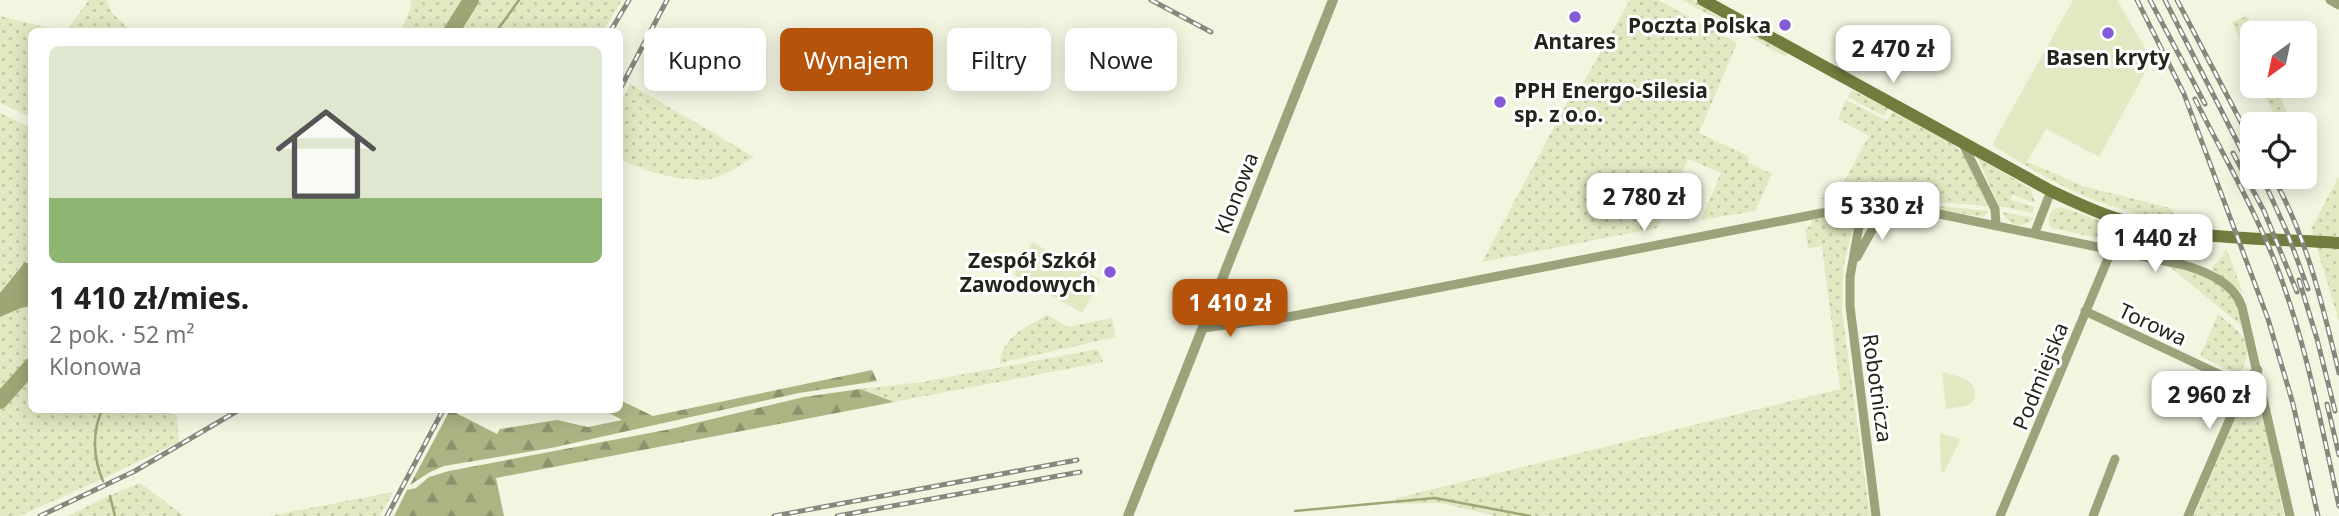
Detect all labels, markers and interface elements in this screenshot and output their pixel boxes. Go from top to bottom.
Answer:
marker: Antares [1567,9,1583,25]
place label: Poczta Polska [1628,11,1771,39]
marker: Poczta Polska [1777,17,1793,33]
north arrow [2240,21,2317,98]
map controls [2240,21,2317,189]
pin: 2 470 zł [1821,25,1965,85]
marker: Basen kryty [2100,25,2116,41]
place label: Antares [1534,27,1616,55]
chip: Kupno [644,28,766,91]
chip: Wynajem [780,28,933,91]
chip: Filtry [947,28,1051,91]
chip: Nowe [1065,28,1177,91]
text: 2 470 zł [1852,32,1934,64]
place label: Basen kryty [2046,43,2170,71]
place label: PPH Energo-Silesia sp. z o.o. [1514,76,1708,128]
icon: home [263,91,389,217]
marker: PPH Energo-Silesia sp. z o.o. [1492,94,1508,110]
button: locate [2240,112,2317,189]
street label: Klonowa [1208,148,1264,238]
pin: 2 780 zł [1572,174,1716,233]
text: 2 780 zł [1603,180,1685,212]
pin: 5 330 zł [1810,182,1954,242]
text: 5 330 zł [1841,189,1923,221]
pin: 1 440 zł [2083,215,2227,274]
text: 1 440 zł [2114,221,2196,253]
place label: Zespół Szkół Zawodowych [960,246,1097,298]
marker: Zespół Szkół Zawodowych [1102,264,1118,280]
text: 1 410 zł/mies. [49,277,249,318]
pin: 1 410 zł [1158,280,1302,339]
text: 1 410 zł [1189,286,1271,318]
street label: Torowa [2115,296,2191,352]
text: 2 pok. · 52 m² [49,318,195,350]
street label: Podmiejska [2006,318,2074,434]
street label: Robotnicza [1857,332,1899,444]
text: Klonowa [49,350,142,382]
pin: 2 960 zł [2137,372,2281,431]
text: 2 960 zł [2168,378,2250,410]

